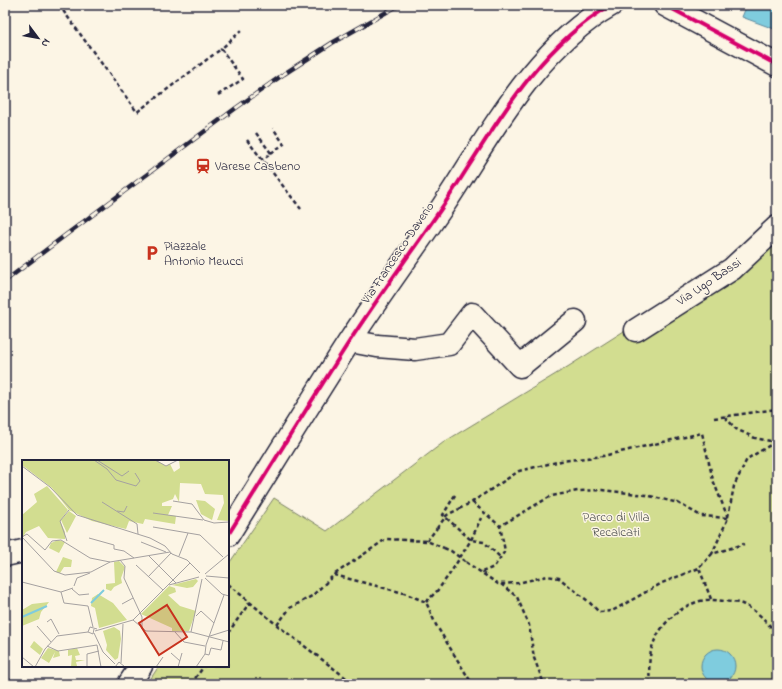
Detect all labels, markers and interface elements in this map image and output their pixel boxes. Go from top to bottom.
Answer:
north arrow [18,18,58,58]
text: N [37,35,54,50]
station icon: Varese Casbeno [194,157,212,175]
place label: Varese Casbeno [214,157,301,176]
street label: Via Francesco Daverio [356,198,439,309]
place label: Piazzale Antonio Meucci [164,237,243,271]
parking icon: Piazzale Antonio Meucci [143,244,161,262]
street label: Via Ugo Bassi [672,253,746,312]
inset map [22,460,229,667]
park label: Parco di Villa Recalcati [583,508,649,542]

